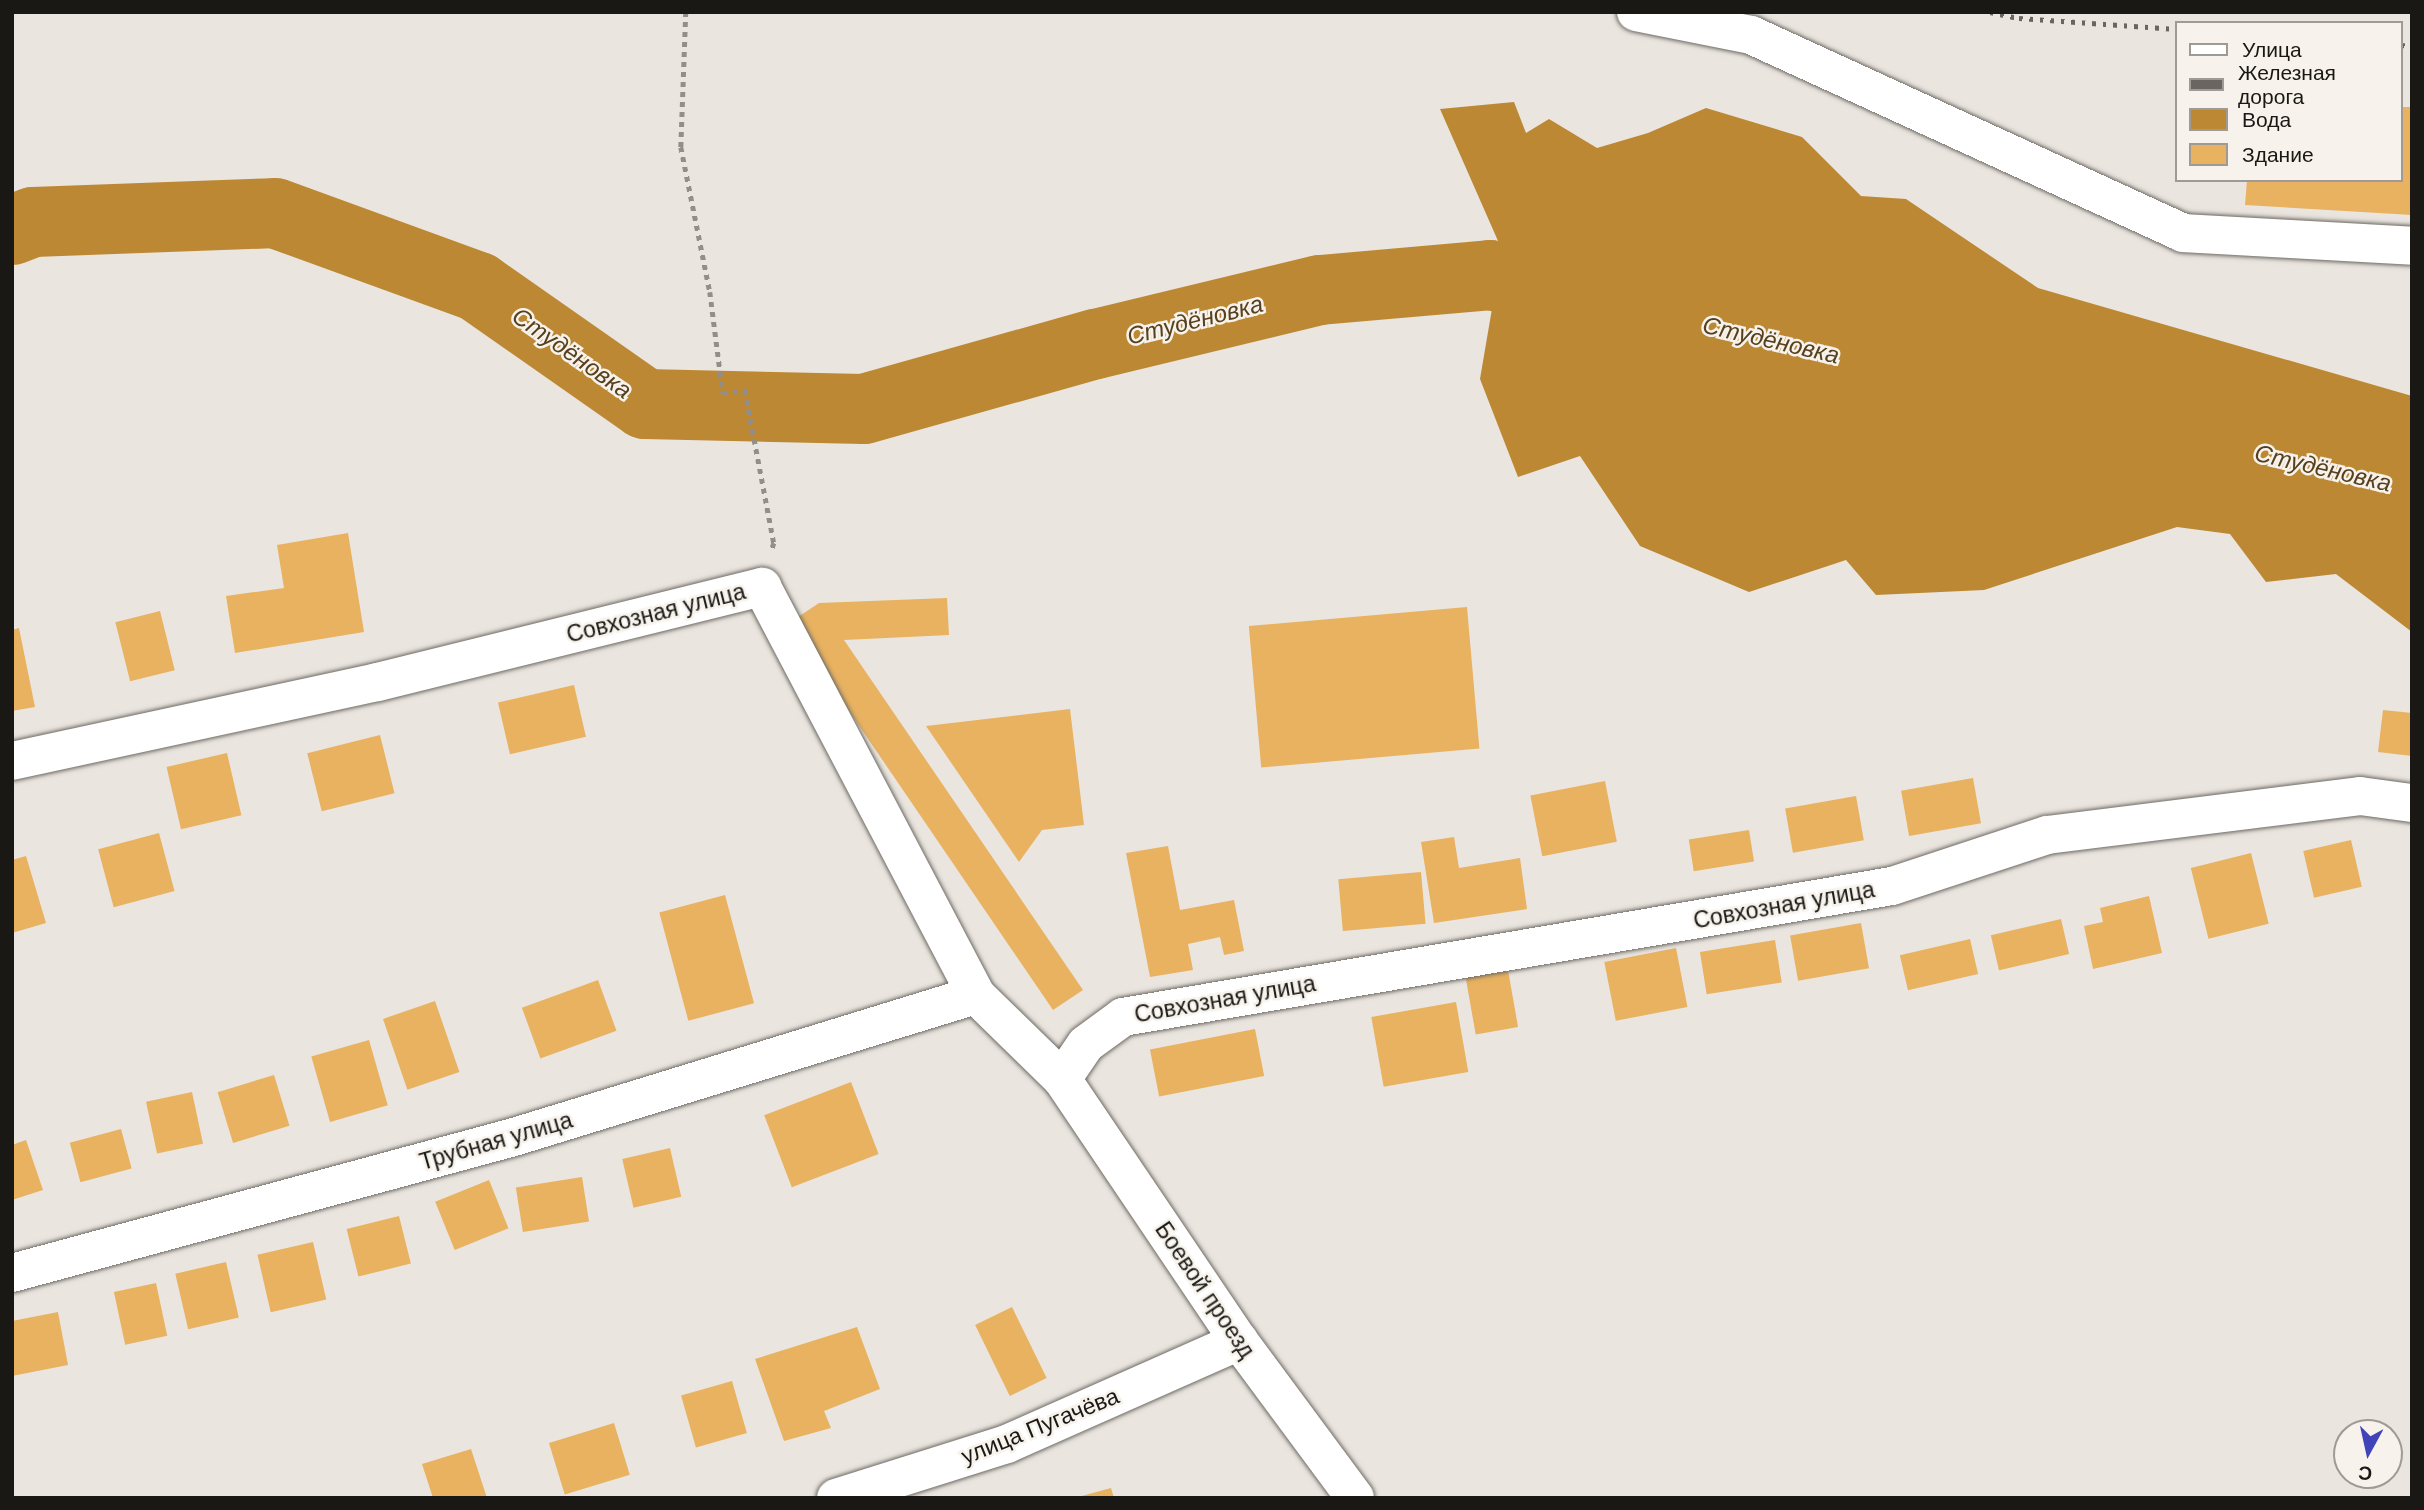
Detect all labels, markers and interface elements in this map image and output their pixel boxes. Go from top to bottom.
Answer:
legend [2176,21,2403,182]
text: Улица [2242,38,2302,61]
text: Железная дорога [2238,61,2336,108]
text: Вода [2242,108,2291,131]
text: Здание [2242,143,2314,166]
water label: Студёновка [1124,289,1266,351]
water label: Студёновка [507,301,637,405]
water label: Студёновка [1700,310,1842,370]
water label: Студёновка [2252,438,2394,498]
street label: Совхозная улица [564,577,748,649]
street label: Совхозная улица [1691,875,1877,935]
street label: Совхозная улица [1132,969,1318,1029]
street label: Трубная улица [416,1106,576,1176]
street label: Боевой проезд [1149,1217,1261,1363]
street label: улица Пугачёва [957,1382,1123,1470]
north arrow [2333,1419,2403,1489]
text: С [2357,1462,2374,1485]

